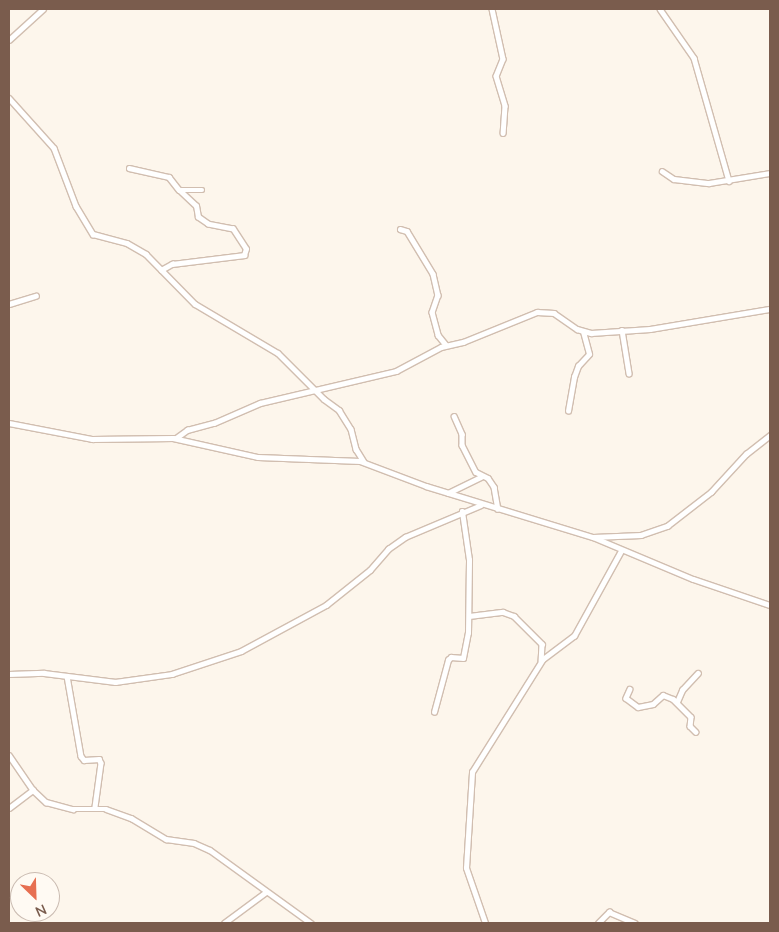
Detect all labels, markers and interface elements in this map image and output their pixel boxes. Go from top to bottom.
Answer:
north arrow [10,872,60,922]
text: N [32,899,50,921]

